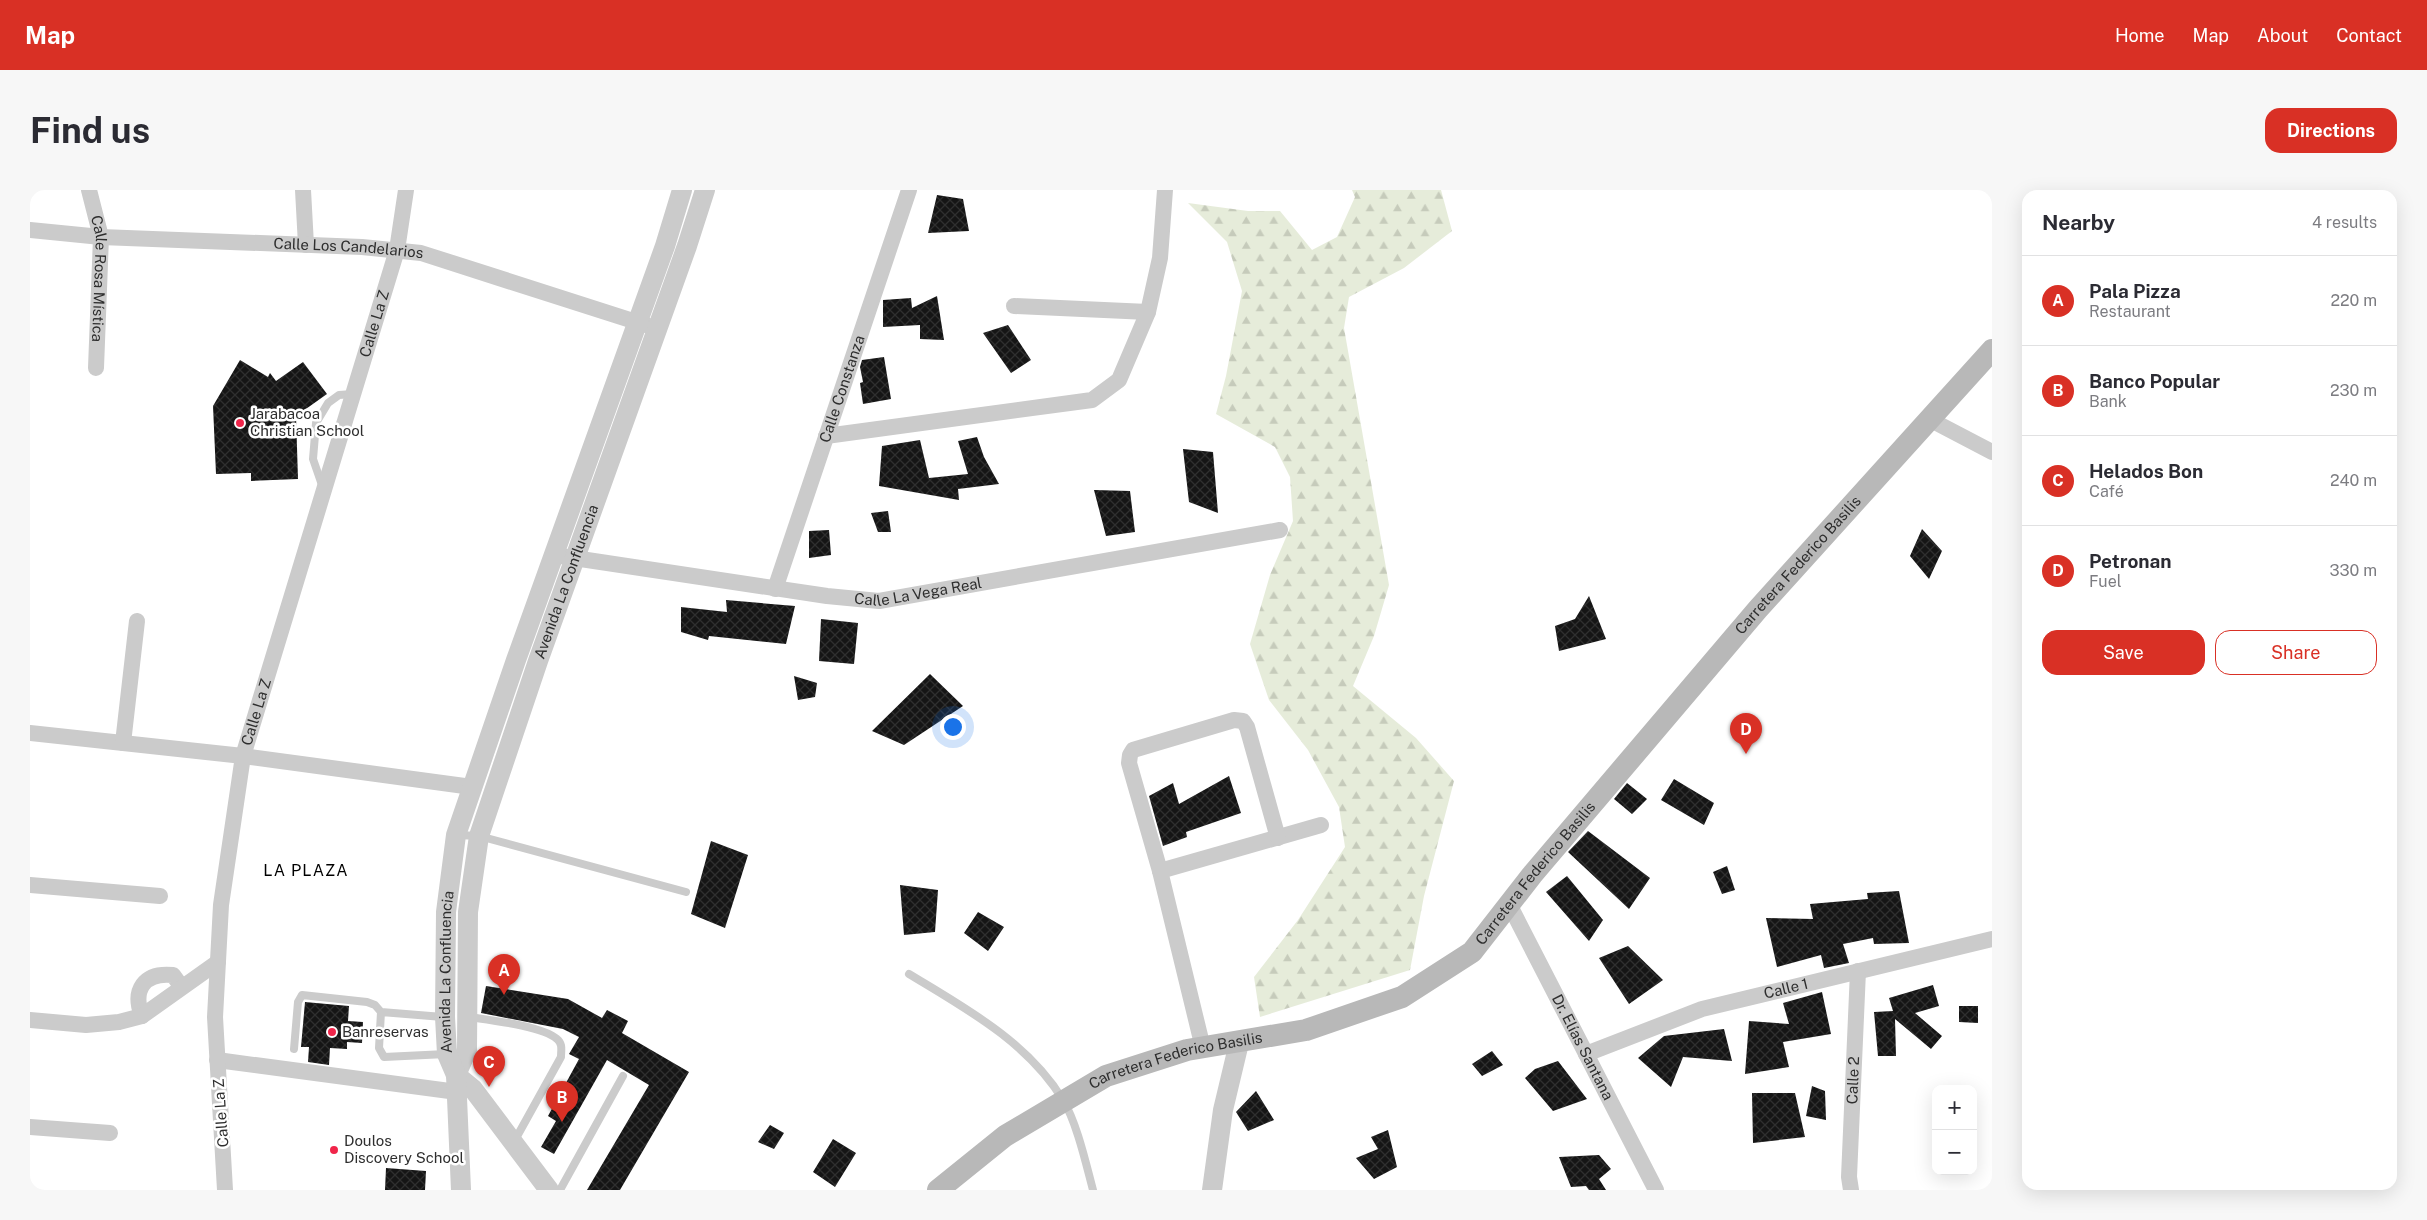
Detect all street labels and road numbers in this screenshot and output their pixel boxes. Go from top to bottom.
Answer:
street label: Calle Rosa Mística [88,213,110,342]
street label: Calle Los Candelarios [273,235,424,261]
street label: Calle La Z [356,288,392,359]
street label: Calle Constanza [816,333,868,445]
street label: Carretera Federico Basilis [1731,492,1864,638]
street label: Avenida La Confluencia [531,502,601,661]
street label: Calle La Vega Real [853,574,983,609]
street label: Calle La Z [238,676,274,747]
street label: Carretera Federico Basilis [1472,798,1599,948]
street label: Avenida La Confluencia [436,890,457,1054]
street label: Calle 1 [1762,975,1810,1002]
street label: Dr. Elías Santana [1549,991,1617,1103]
street label: Carretera Federico Basilis [1086,1028,1264,1092]
street label: Calle 2 [1843,1056,1862,1105]
street label: Calle La Z [210,1078,231,1148]

